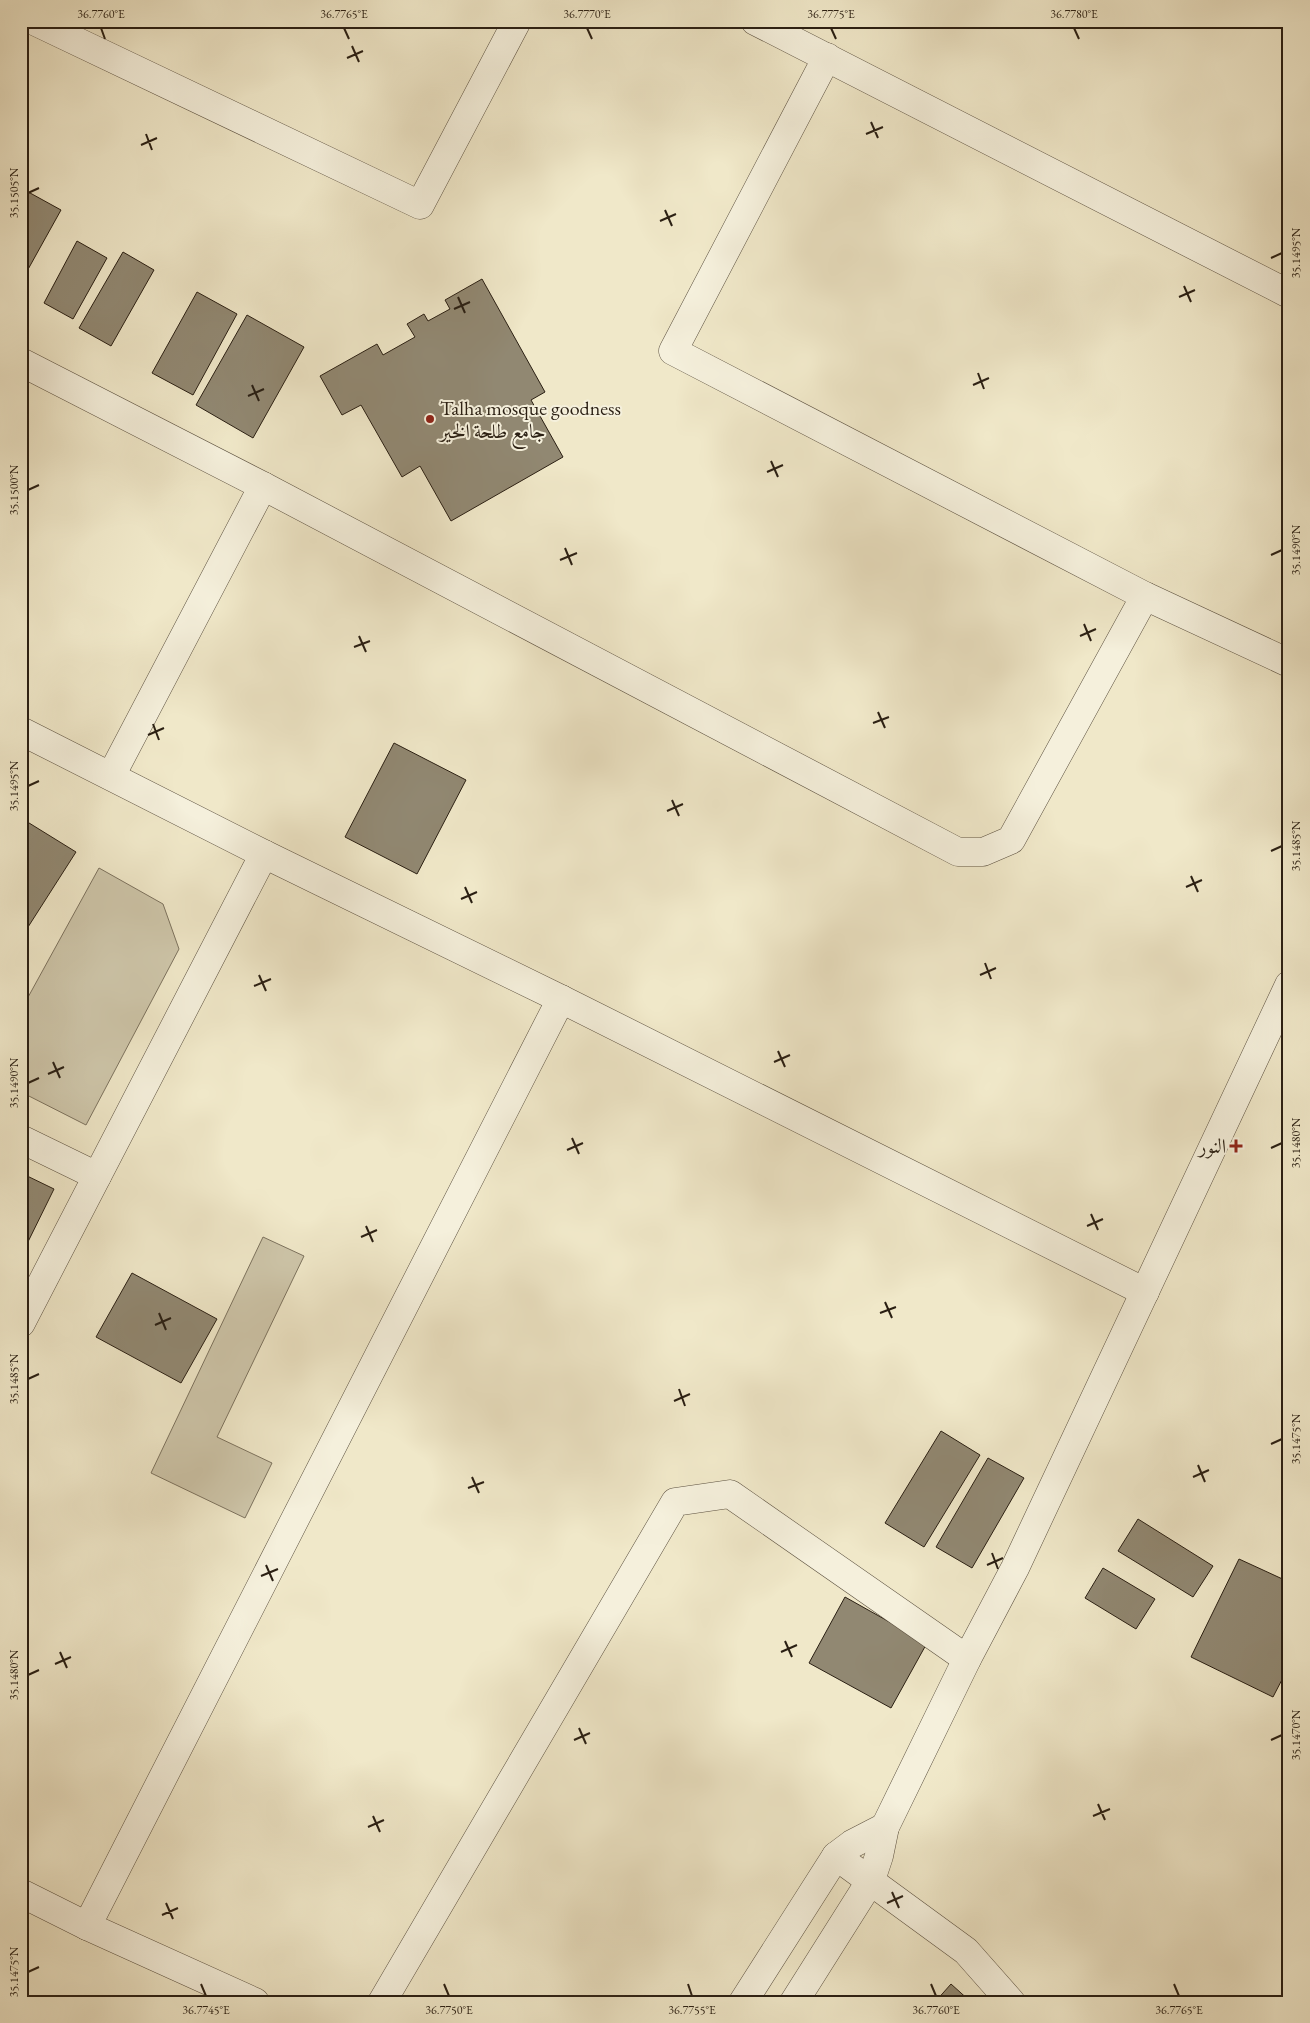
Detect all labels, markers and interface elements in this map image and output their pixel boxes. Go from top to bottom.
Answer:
text: 36.7760°E [77,6,125,22]
text: 36.7765°E [320,6,368,22]
text: 36.7770°E [563,6,611,22]
text: 36.7775°E [807,6,855,22]
text: 36.7780°E [1050,6,1098,22]
text: 35.1505°N [6,167,22,218]
text: 35.1495°N [1288,227,1304,278]
place label: Talha mosque goodness جامع طلحة الخير [438,395,621,449]
marker: Talha mosque goodness جامع طلحة الخير [424,413,436,425]
text: 35.1500°N [6,464,22,515]
text: 35.1490°N [1288,524,1304,575]
text: 35.1495°N [6,760,22,811]
text: 35.1485°N [1288,820,1304,871]
text: 35.1490°N [6,1057,22,1108]
text: 35.1480°N [1288,1117,1304,1168]
place label: النور [1196,1133,1226,1159]
marker: النور [1230,1140,1242,1152]
text: 35.1485°N [6,1353,22,1404]
text: 35.1475°N [1288,1413,1304,1464]
text: 35.1480°N [6,1649,22,1700]
text: 35.1470°N [1288,1709,1304,1760]
text: 35.1475°N [6,1946,22,1997]
text: 36.7745°E [182,2002,230,2018]
text: 36.7750°E [425,2002,473,2018]
text: 36.7755°E [668,2002,716,2018]
text: 36.7760°E [912,2002,960,2018]
text: 36.7765°E [1155,2002,1203,2018]

